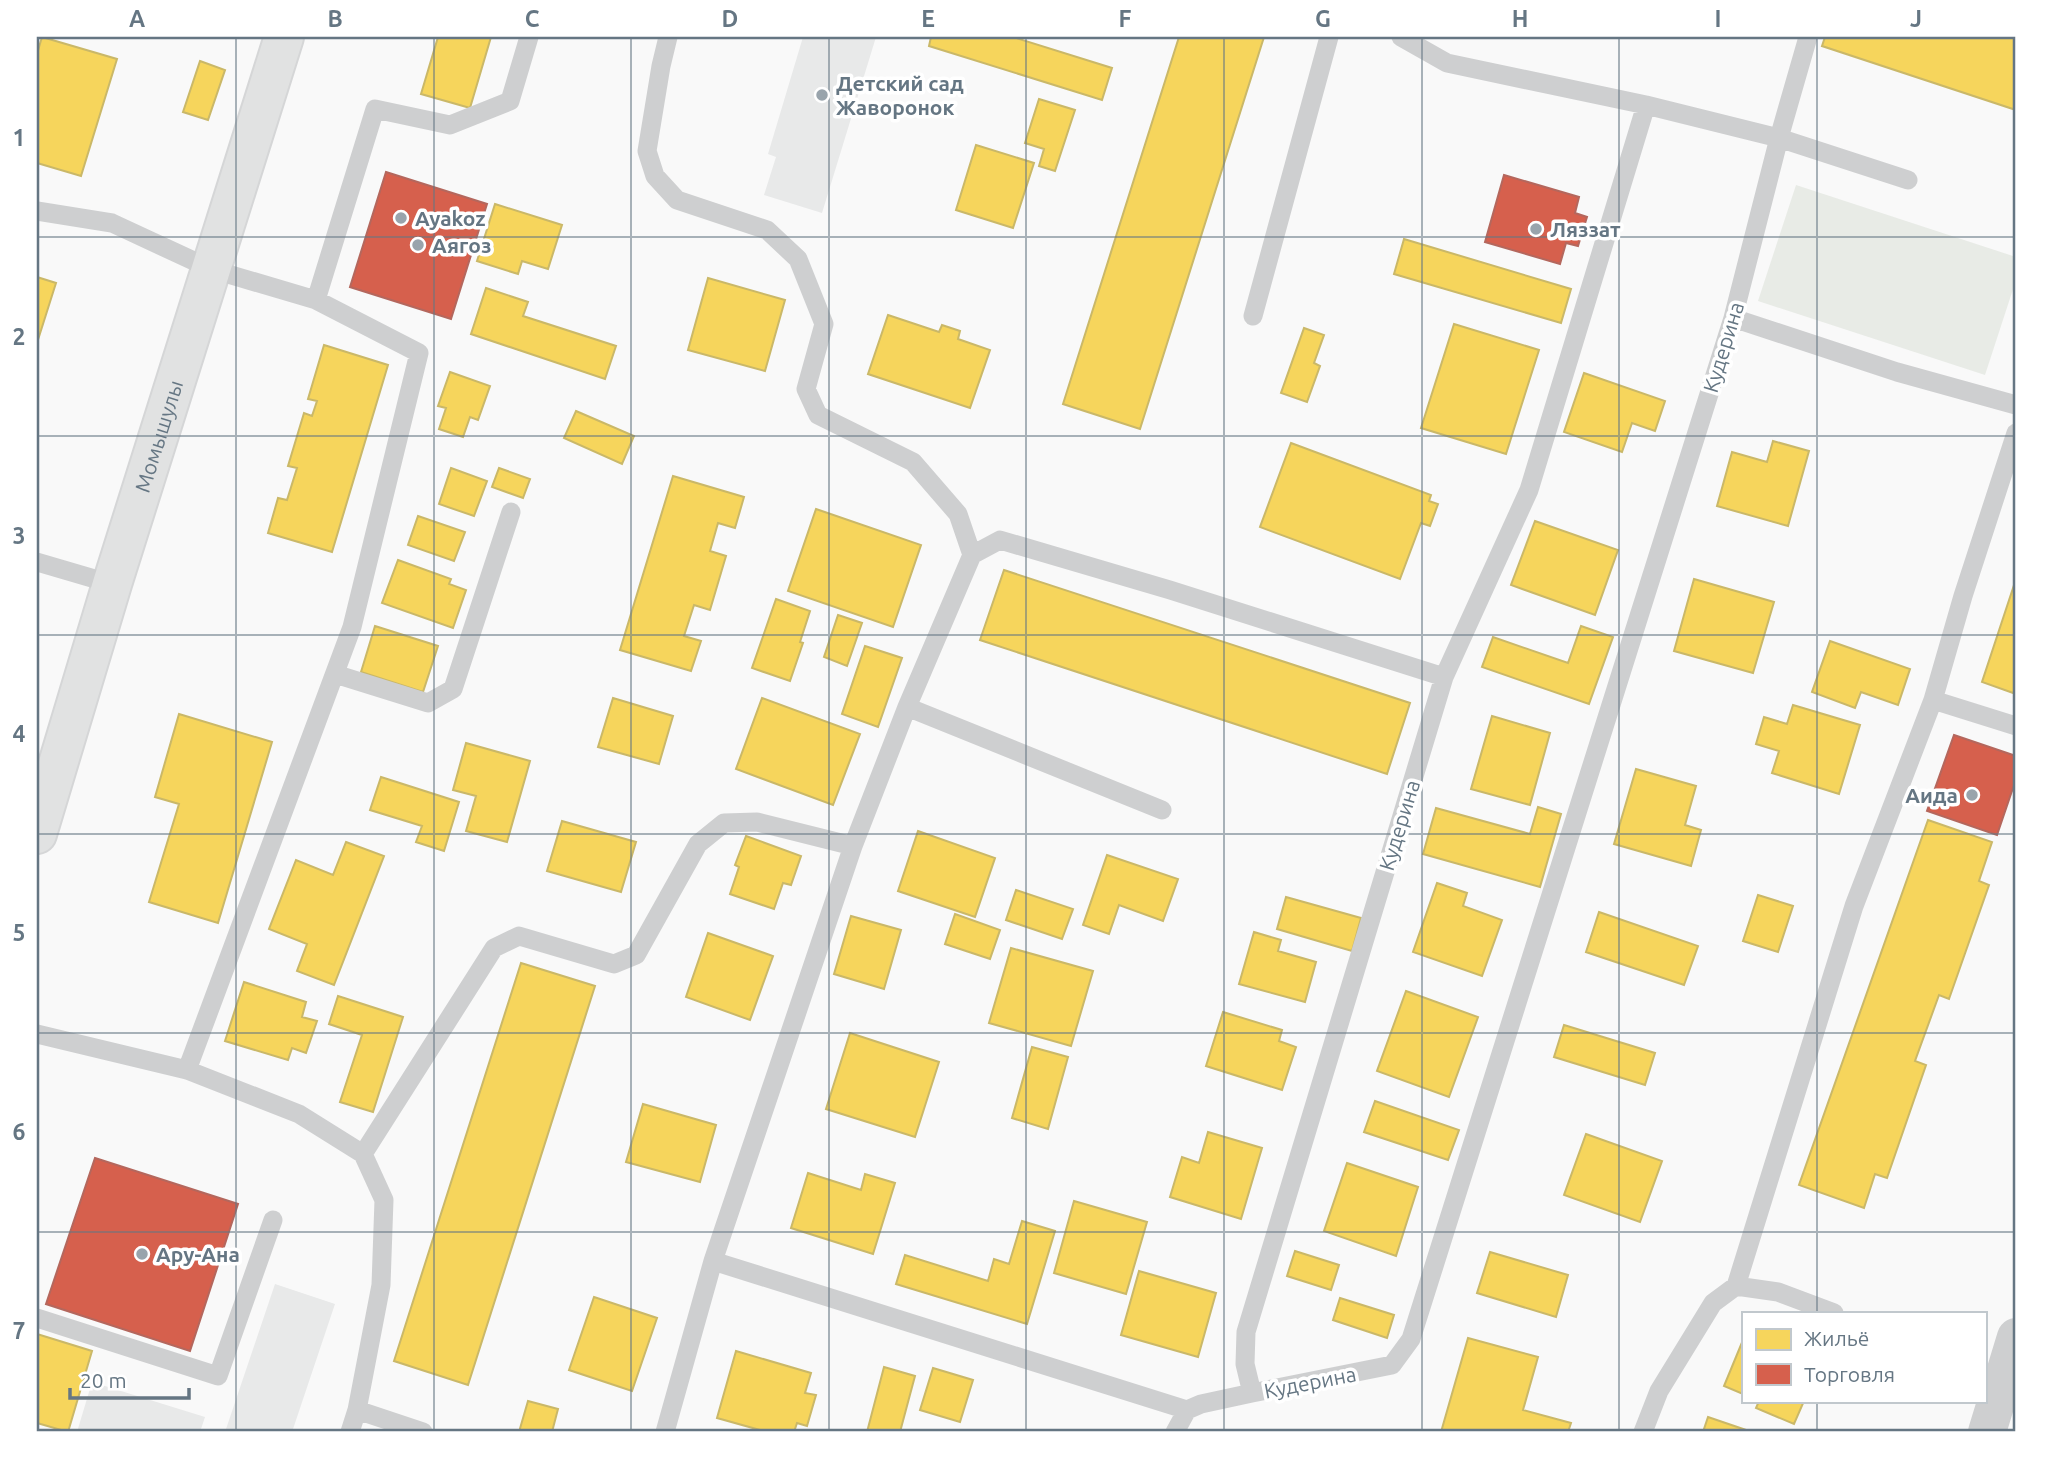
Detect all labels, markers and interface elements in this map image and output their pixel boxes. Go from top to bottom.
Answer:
text: A [129,6,145,31]
text: B [327,6,343,31]
text: C [525,6,540,31]
text: D [722,6,738,31]
text: E [921,6,935,31]
text: F [1119,6,1132,31]
text: G [1315,6,1331,31]
text: H [1512,6,1528,31]
text: I [1715,6,1721,31]
text: J [1910,6,1922,31]
place label: Детский сад Жаворонок [836,71,964,119]
marker: Детский сад Жаворонок [814,87,830,103]
text: 1 [13,125,25,150]
place label: Ayakoz [415,206,485,230]
marker: Ayakoz [393,210,409,226]
place label: Ляззат [1550,217,1621,241]
marker: Ляззат [1528,221,1544,237]
place label: Аягоз [432,233,491,257]
marker: Аягоз [410,237,426,253]
street label: Кудерина [1698,299,1748,395]
text: 2 [13,324,25,349]
street label: Момышулы [130,377,187,495]
text: 3 [13,523,25,548]
text: 4 [13,721,26,746]
street label: Кудерина [1374,777,1424,873]
place label: Аида [1905,783,1958,807]
marker: Аида [1964,787,1980,803]
text: 5 [13,920,25,945]
text: 6 [13,1119,26,1144]
place label: Ару-Ана [156,1242,240,1266]
marker: Ару-Ана [134,1246,150,1262]
legend [1742,1312,1986,1402]
text: 7 [13,1318,25,1343]
text: Жильё [1804,1326,1869,1350]
scale bar [70,1357,189,1401]
street label: Кудерина [1262,1361,1358,1403]
text: Торговля [1804,1362,1895,1386]
text: 20 m [80,1368,127,1392]

